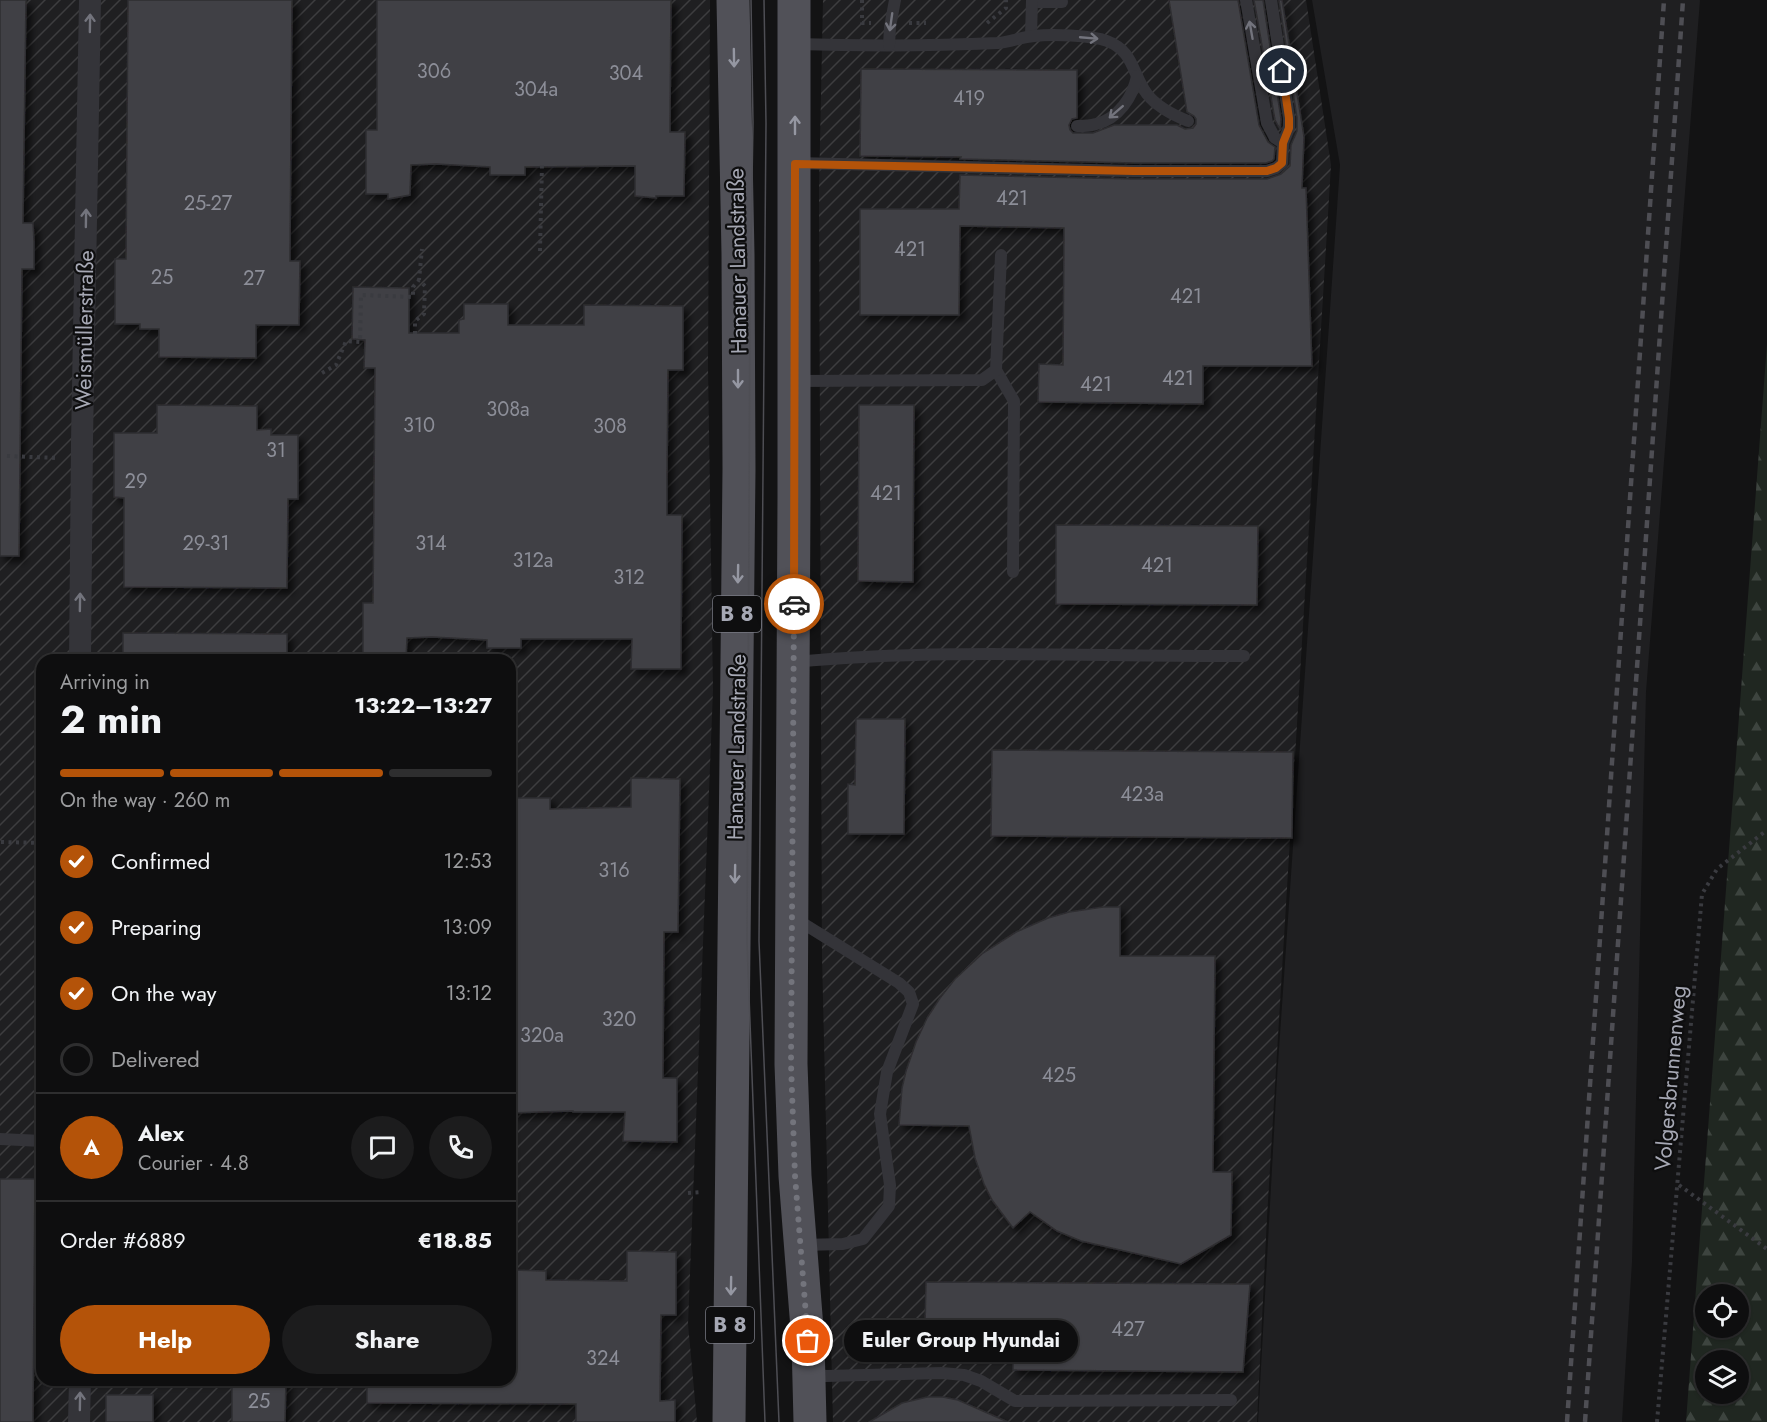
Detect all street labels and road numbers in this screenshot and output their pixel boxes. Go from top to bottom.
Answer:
street label: Hanauer Landstraße [719,168,755,354]
street label: Weismüllerstraße [67,250,101,410]
road number: B 8 [713,596,761,632]
street label: Hanauer Landstraße [718,654,754,840]
street label: Volgersbrunnenweg [1646,984,1694,1172]
road number: B 8 [706,1307,754,1343]

